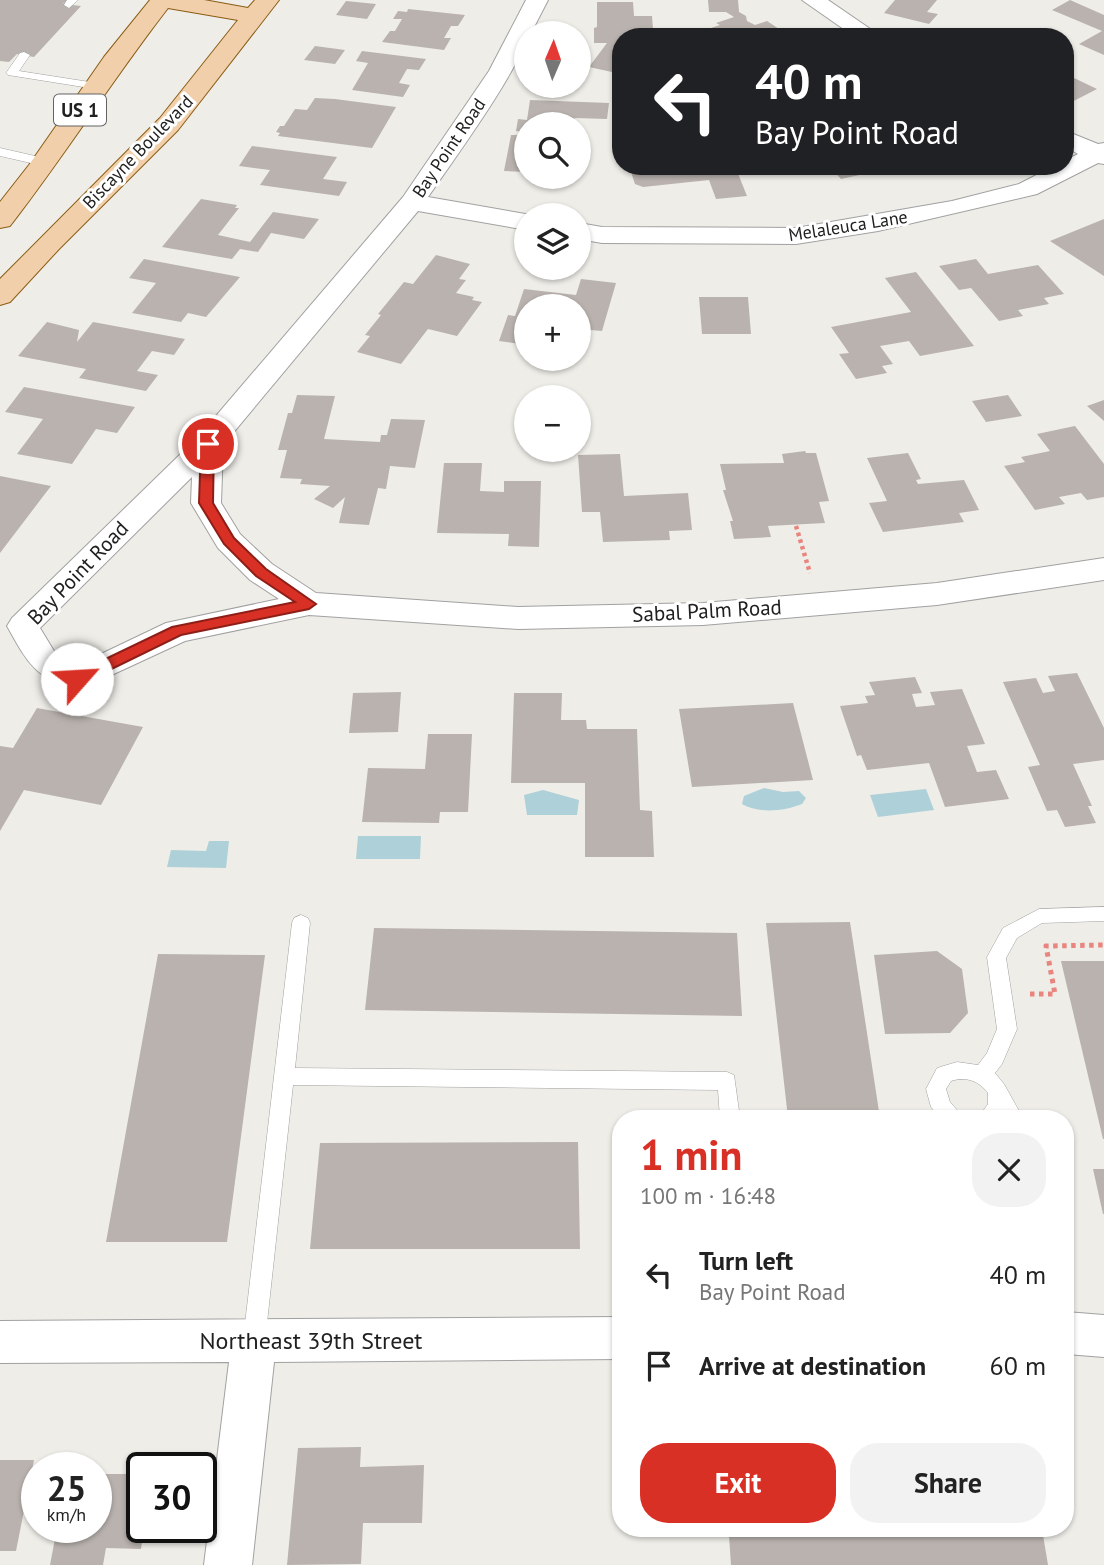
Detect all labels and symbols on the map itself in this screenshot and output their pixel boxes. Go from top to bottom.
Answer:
north arrow [514,21,592,98]
street label: Biscayne Boulevard [77,90,198,213]
road number: US 1 [54,94,106,125]
street label: Bay Point Road [407,94,490,202]
street label: Melaleuca Lane [787,205,909,246]
pin [178,414,238,474]
street label: Bay Point Road [21,515,134,630]
street label: Sabal Palm Road [632,593,782,628]
position arrow [40,642,114,716]
street label: Northeast 39th Street [199,1325,423,1356]
speed limit sign: 30 [126,1452,217,1543]

